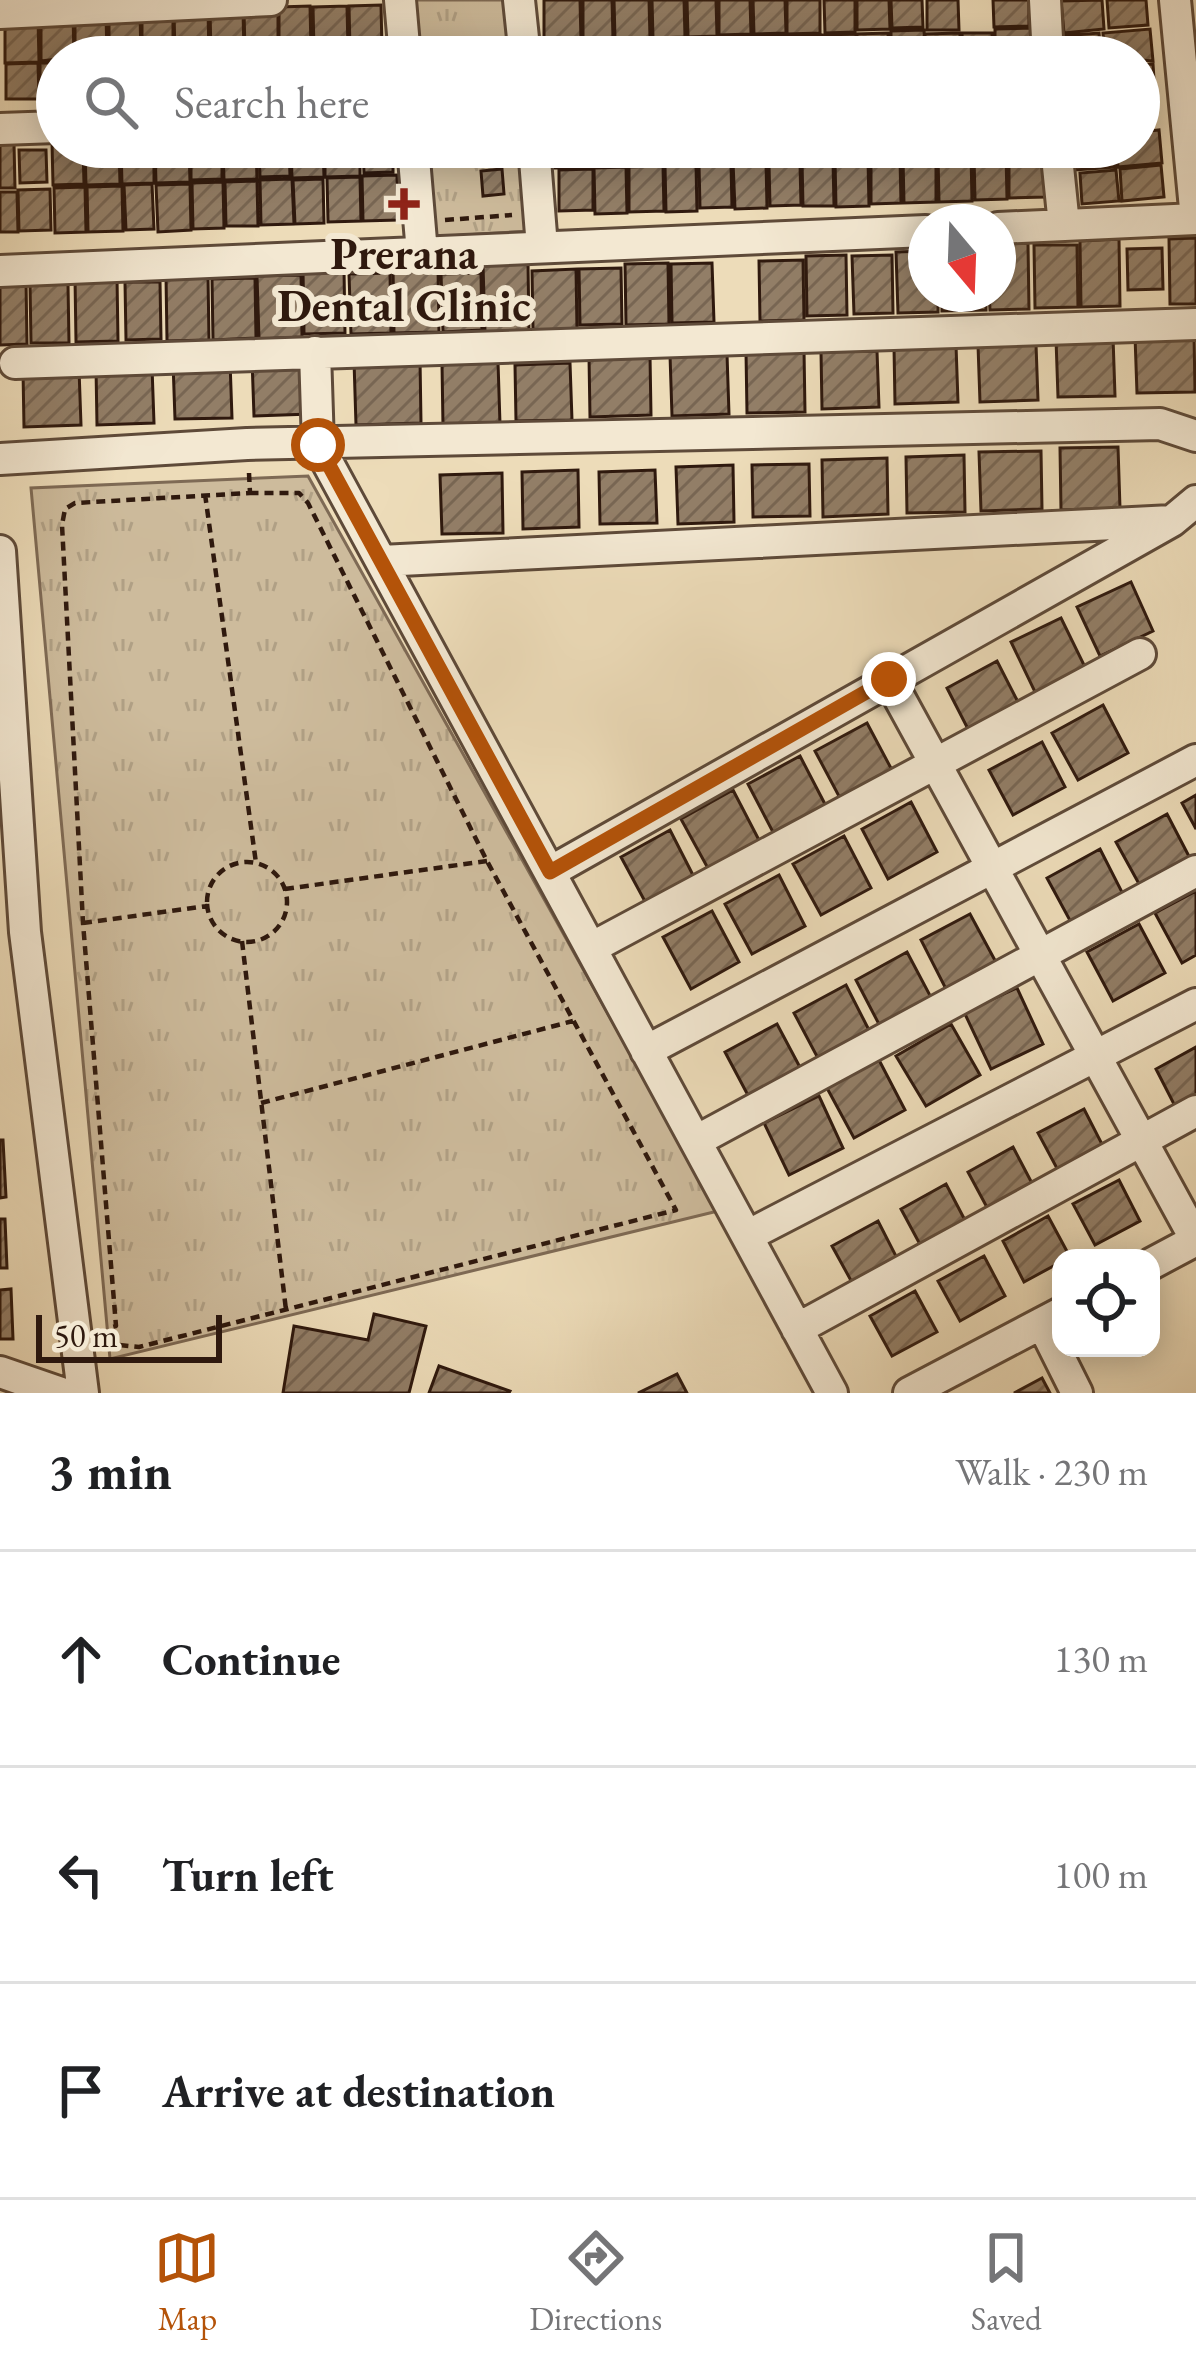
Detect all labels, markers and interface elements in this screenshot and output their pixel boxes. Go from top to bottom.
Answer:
search box [36,36,1160,168]
icon: search [78,69,144,135]
text: Search here [174,73,369,131]
marker: Prerana Dental Clinic [388,188,420,220]
north arrow [908,204,1016,312]
place label: Prerana Dental Clinic [277,224,531,334]
route start [291,418,345,472]
route end [862,652,916,706]
map controls [1052,1249,1160,1357]
button: locate [1052,1249,1160,1357]
scale bar [36,1309,222,1362]
text: 50 m [54,1314,118,1357]
text: 3 min [48,1438,172,1504]
text: Walk · 230 m [955,1446,1148,1497]
icon: ahead [48,1626,114,1692]
text: Continue [162,1630,340,1688]
text: 130 m [1054,1633,1148,1684]
icon: left [48,1842,114,1908]
text: Turn left [162,1846,334,1904]
text: 100 m [1054,1849,1148,1900]
icon: arrive [48,2058,114,2124]
text: Arrive at destination [162,2062,555,2120]
tab: Map [154,2225,220,2340]
tab: Directions [529,2225,662,2340]
tab: Saved [971,2225,1042,2340]

